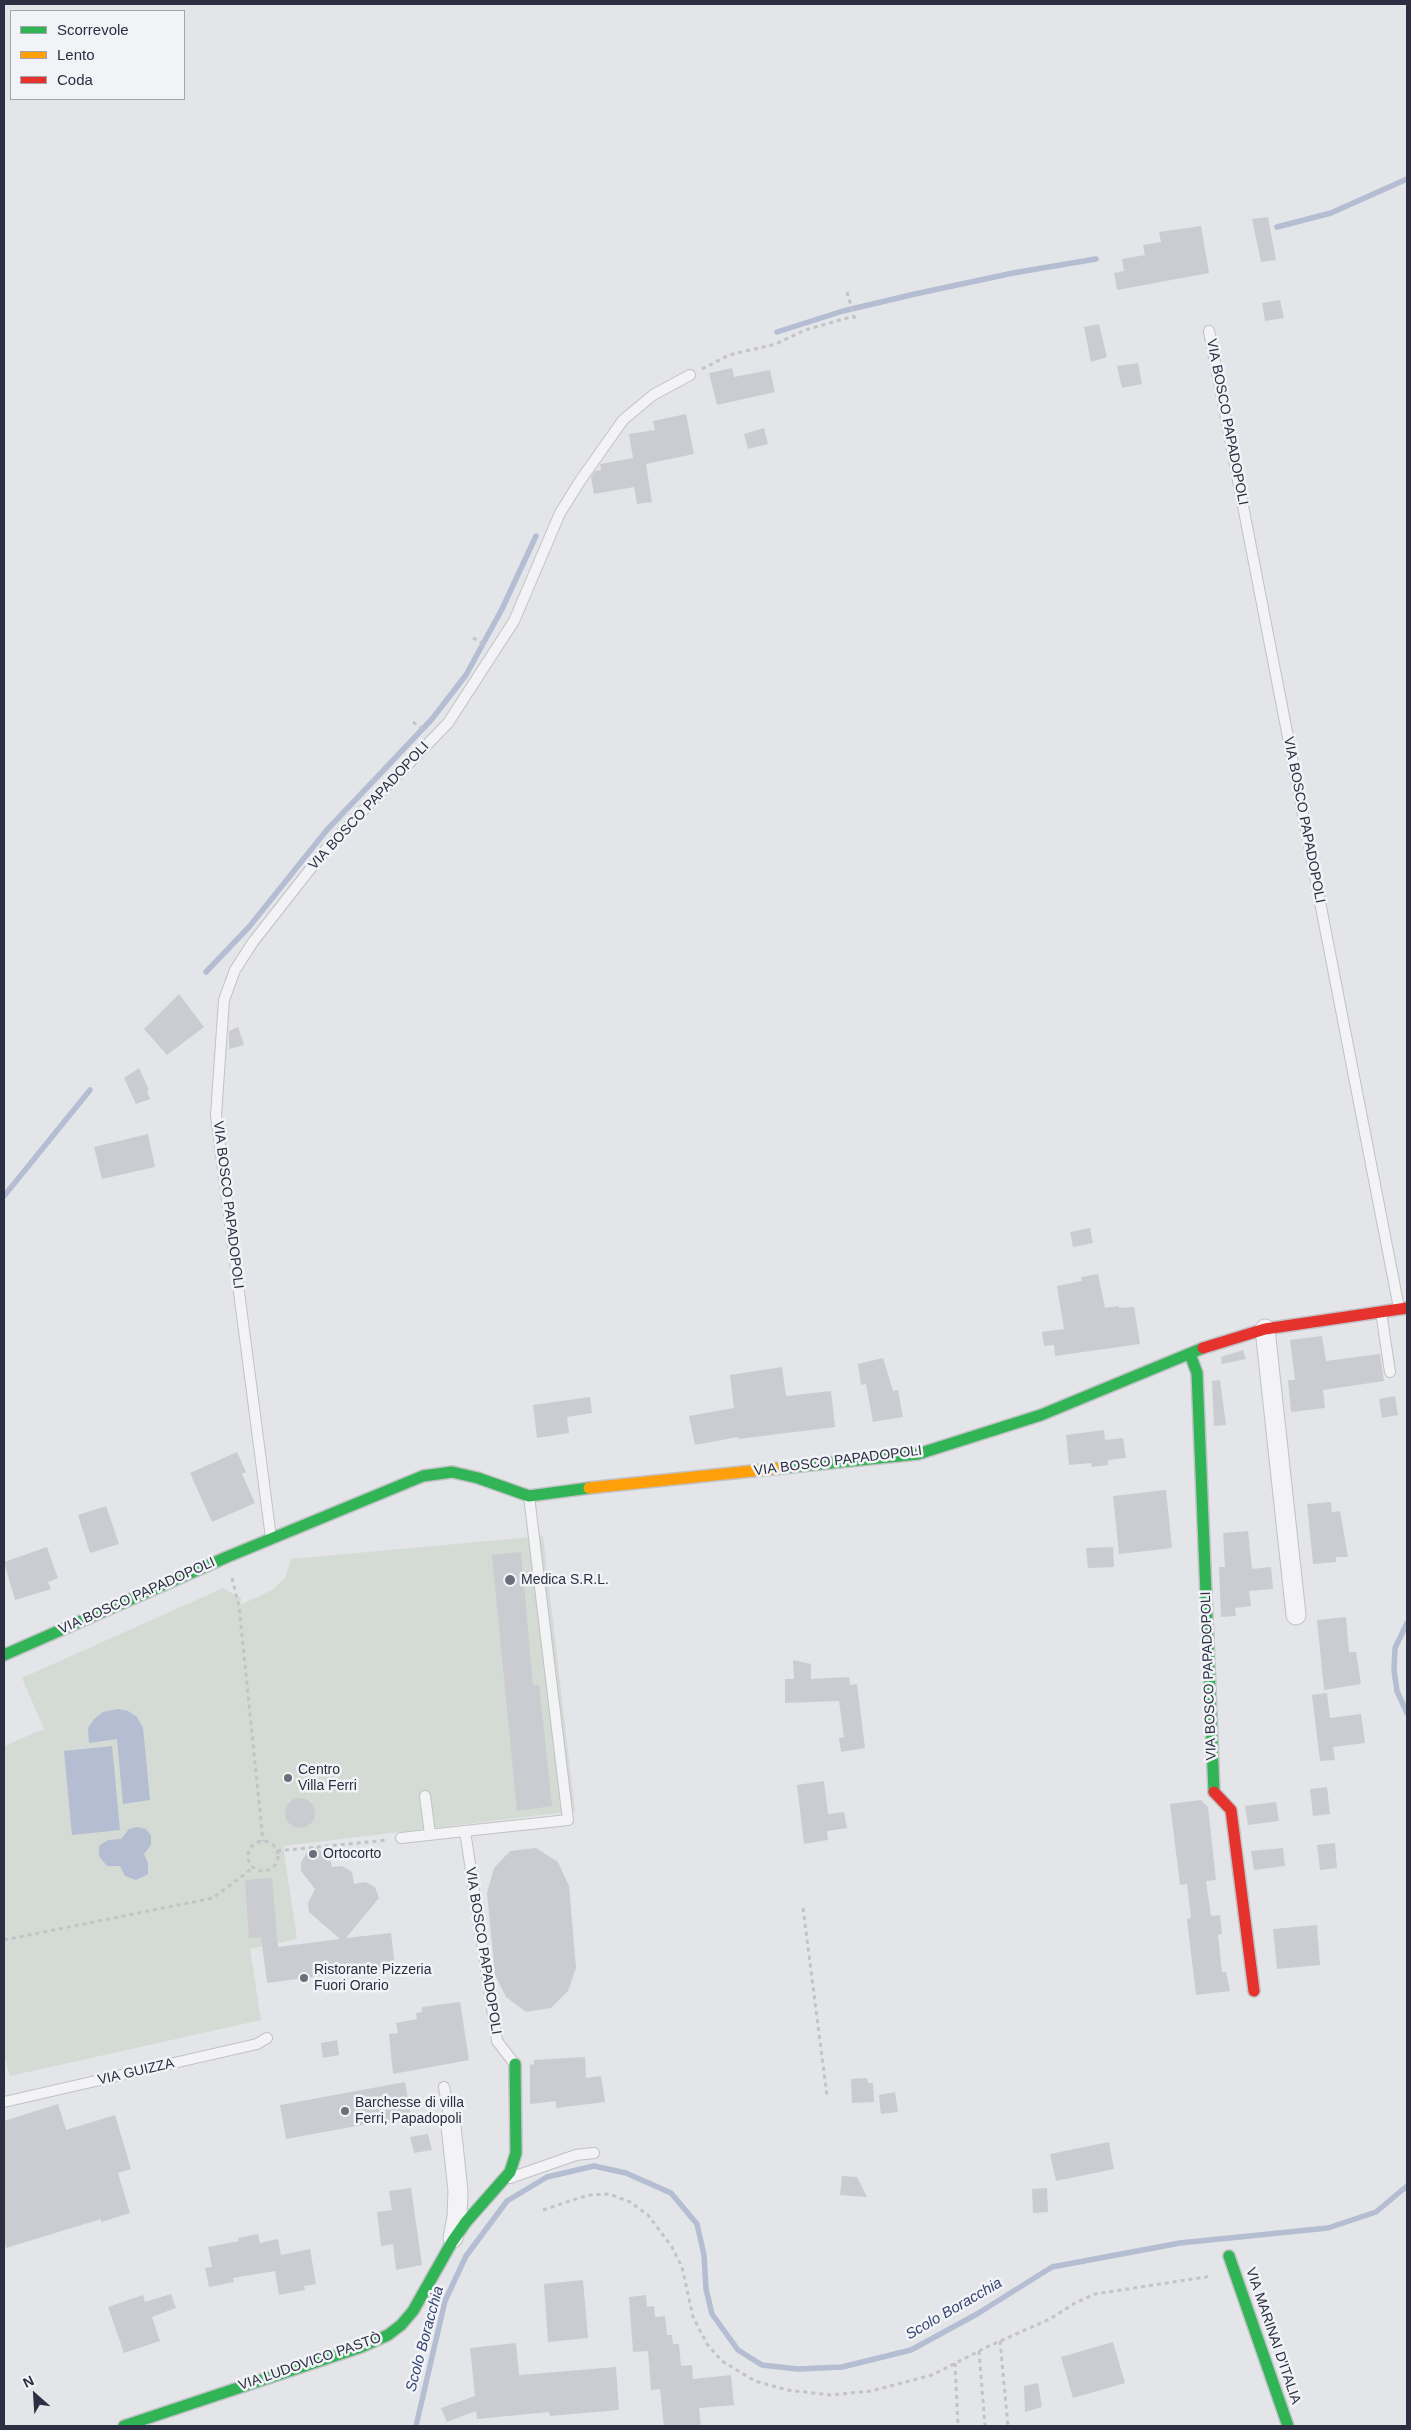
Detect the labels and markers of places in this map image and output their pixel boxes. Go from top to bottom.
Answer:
place label: Medica S.R.L. [521,1572,609,1588]
marker: Medica S.R.L. [503,1573,517,1587]
place label: Centro Villa Ferri [298,1762,357,1794]
marker: Centro Villa Ferri [282,1772,294,1784]
place label: Ortocorto [323,1846,381,1862]
marker: Ortocorto [307,1848,319,1860]
place label: Ristorante Pizzeria Fuori Orario [314,1962,431,1994]
marker: Ristorante Pizzeria Fuori Orario [298,1972,310,1984]
place label: Barchesse di villa Ferri, Papadopoli [355,2095,464,2128]
marker: Barchesse di villa Ferri, Papadopoli [339,2105,351,2117]

